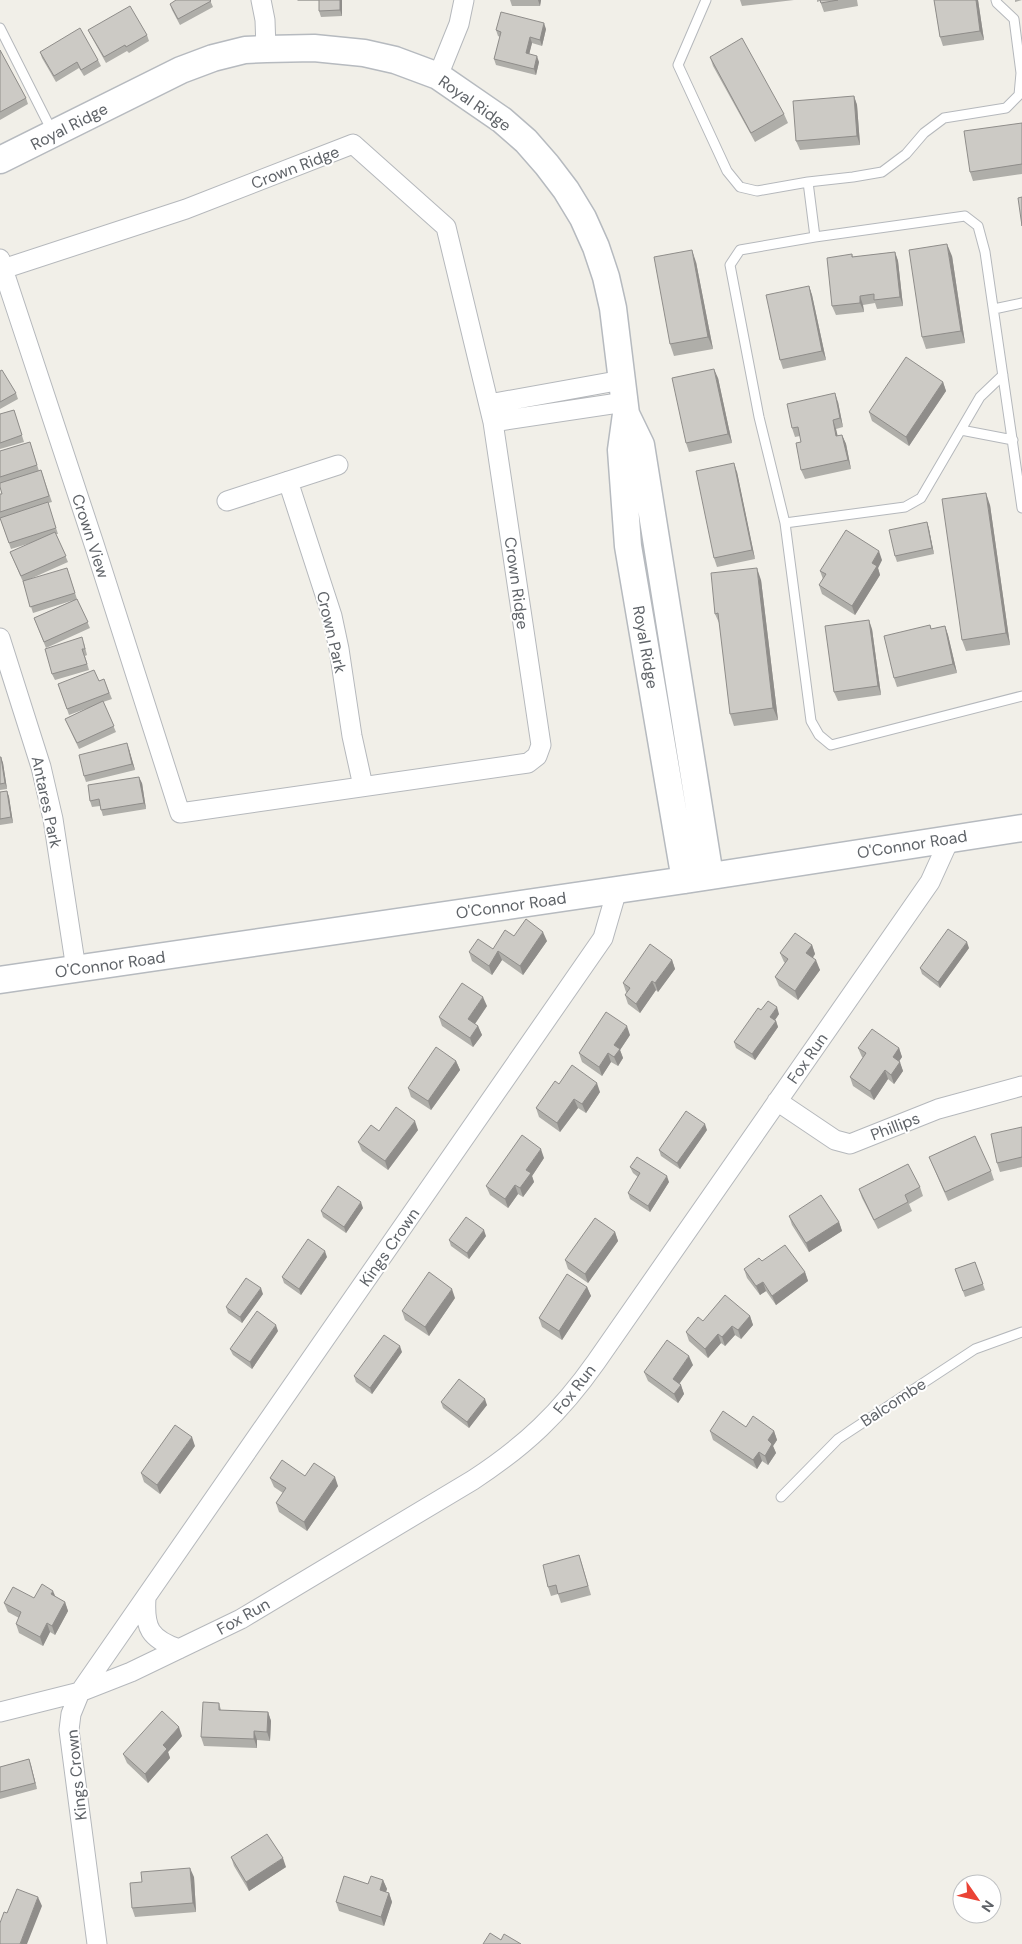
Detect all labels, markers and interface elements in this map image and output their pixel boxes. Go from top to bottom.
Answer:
street label: Royal Ridge [434,71,515,136]
street label: Royal Ridge [27,98,111,155]
street label: Crown Ridge [248,141,342,194]
street label: Crown View [67,491,114,581]
street label: Crown Ridge [500,536,533,631]
street label: Crown Park [312,589,351,675]
street label: Royal Ridge [628,604,663,690]
street label: Antares Park [27,754,66,850]
street label: O'Connor Road [856,825,969,864]
street label: O'Connor Road [455,887,568,924]
street label: O'Connor Road [54,946,167,983]
street label: Fox Run [782,1029,832,1088]
street label: Phillips [867,1107,923,1145]
street label: Kings Crown [355,1204,424,1291]
street label: Fox Run [548,1360,600,1418]
street label: Balcombe [857,1373,930,1431]
street label: Fox Run [213,1593,273,1640]
street label: Kings Crown [61,1728,92,1821]
north arrow [952,1874,1002,1924]
text: N [977,1897,998,1916]

